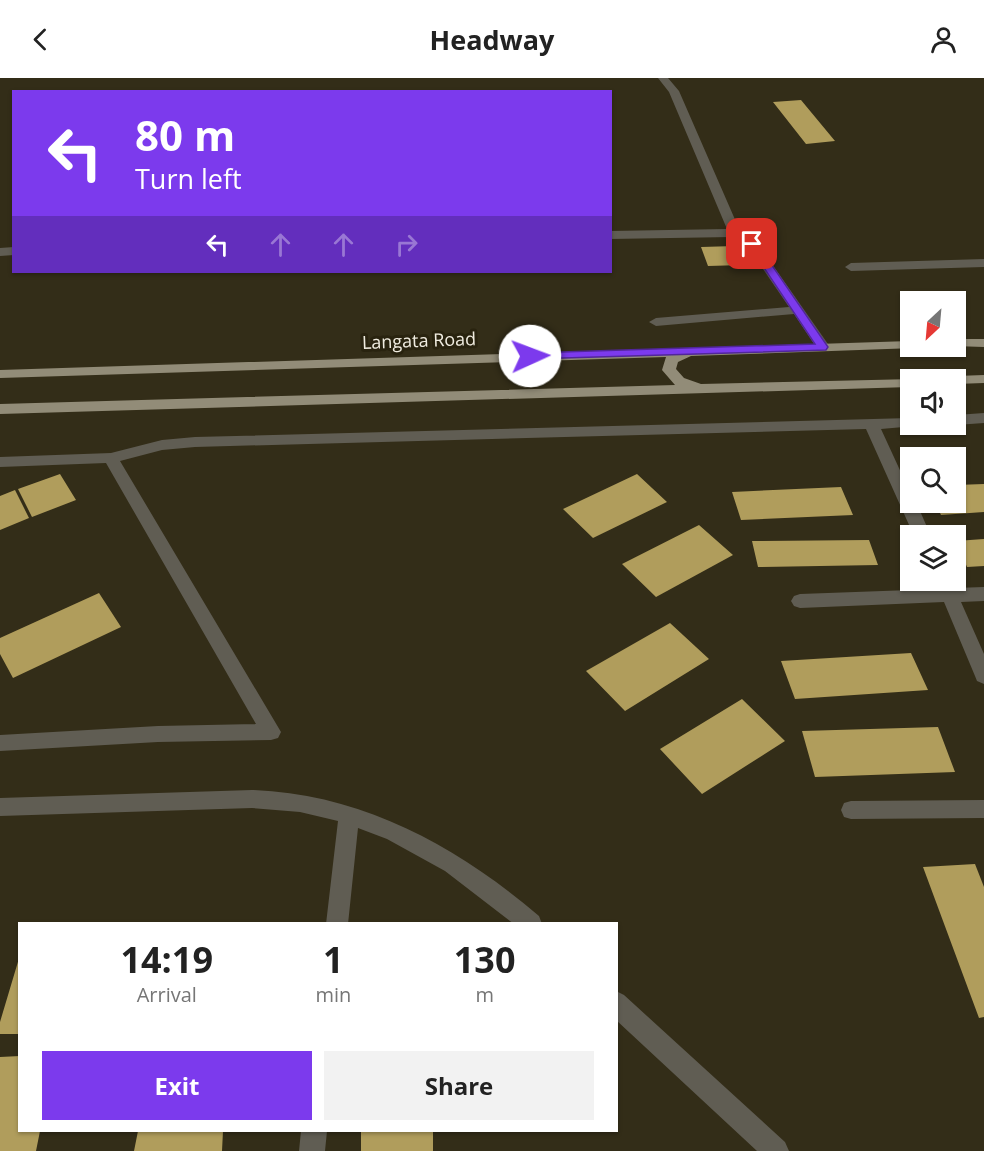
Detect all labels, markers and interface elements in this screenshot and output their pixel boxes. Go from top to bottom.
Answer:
text: Headway [430,21,554,58]
icon: back [24,23,57,56]
icon: person [927,23,960,56]
text: 80 m [135,106,235,163]
icon: left [36,114,114,192]
text: Turn left [135,160,242,197]
pin [726,218,777,269]
icon: arrive [735,227,768,260]
icon: left [201,228,234,261]
icon: ahead [264,228,297,261]
icon: ahead [327,228,360,261]
icon: right [390,228,423,261]
north arrow [900,291,966,357]
map controls [900,291,966,591]
position arrow [498,324,562,388]
street label: Langata Road [361,326,477,354]
button: sound [900,369,966,435]
button: search [900,447,966,513]
button: layers [900,525,966,591]
text: 14:19 [120,935,213,984]
text: 1 [323,935,344,984]
text: 130 [454,935,516,984]
text: Arrival [137,981,197,1008]
text: min [315,981,351,1008]
text: m [475,981,494,1008]
button: Exit [42,1051,312,1120]
button: Share [324,1051,594,1120]

